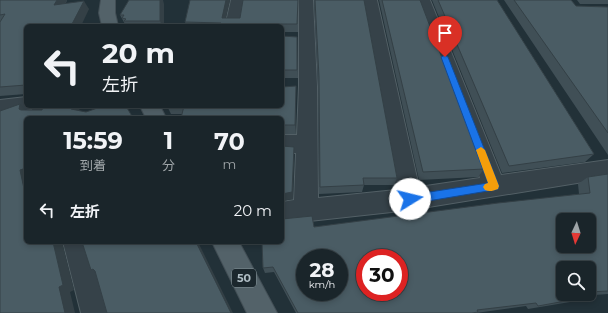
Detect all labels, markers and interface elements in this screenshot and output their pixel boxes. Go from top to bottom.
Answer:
pin [428,16,462,57]
icon: arrive [434,22,456,44]
text: 20 m [102,36,175,70]
icon: left [36,40,88,92]
text: 左折 [102,74,138,96]
text: 15:59 [63,126,123,155]
text: 1 [164,126,173,155]
text: 70 [214,127,245,156]
text: m [223,156,236,172]
text: 到着 [80,157,106,173]
text: 分 [162,157,175,173]
position arrow [389,178,431,220]
icon: left [36,199,58,221]
text: 20 m [234,201,272,220]
text: 左折 [70,202,100,221]
north arrow [556,213,596,253]
map controls [556,213,596,301]
speed limit sign: 30 [356,249,408,301]
text: 28 [310,258,335,282]
button: search [556,261,596,301]
road number: 50 [232,269,256,287]
text: km/h [309,278,335,291]

